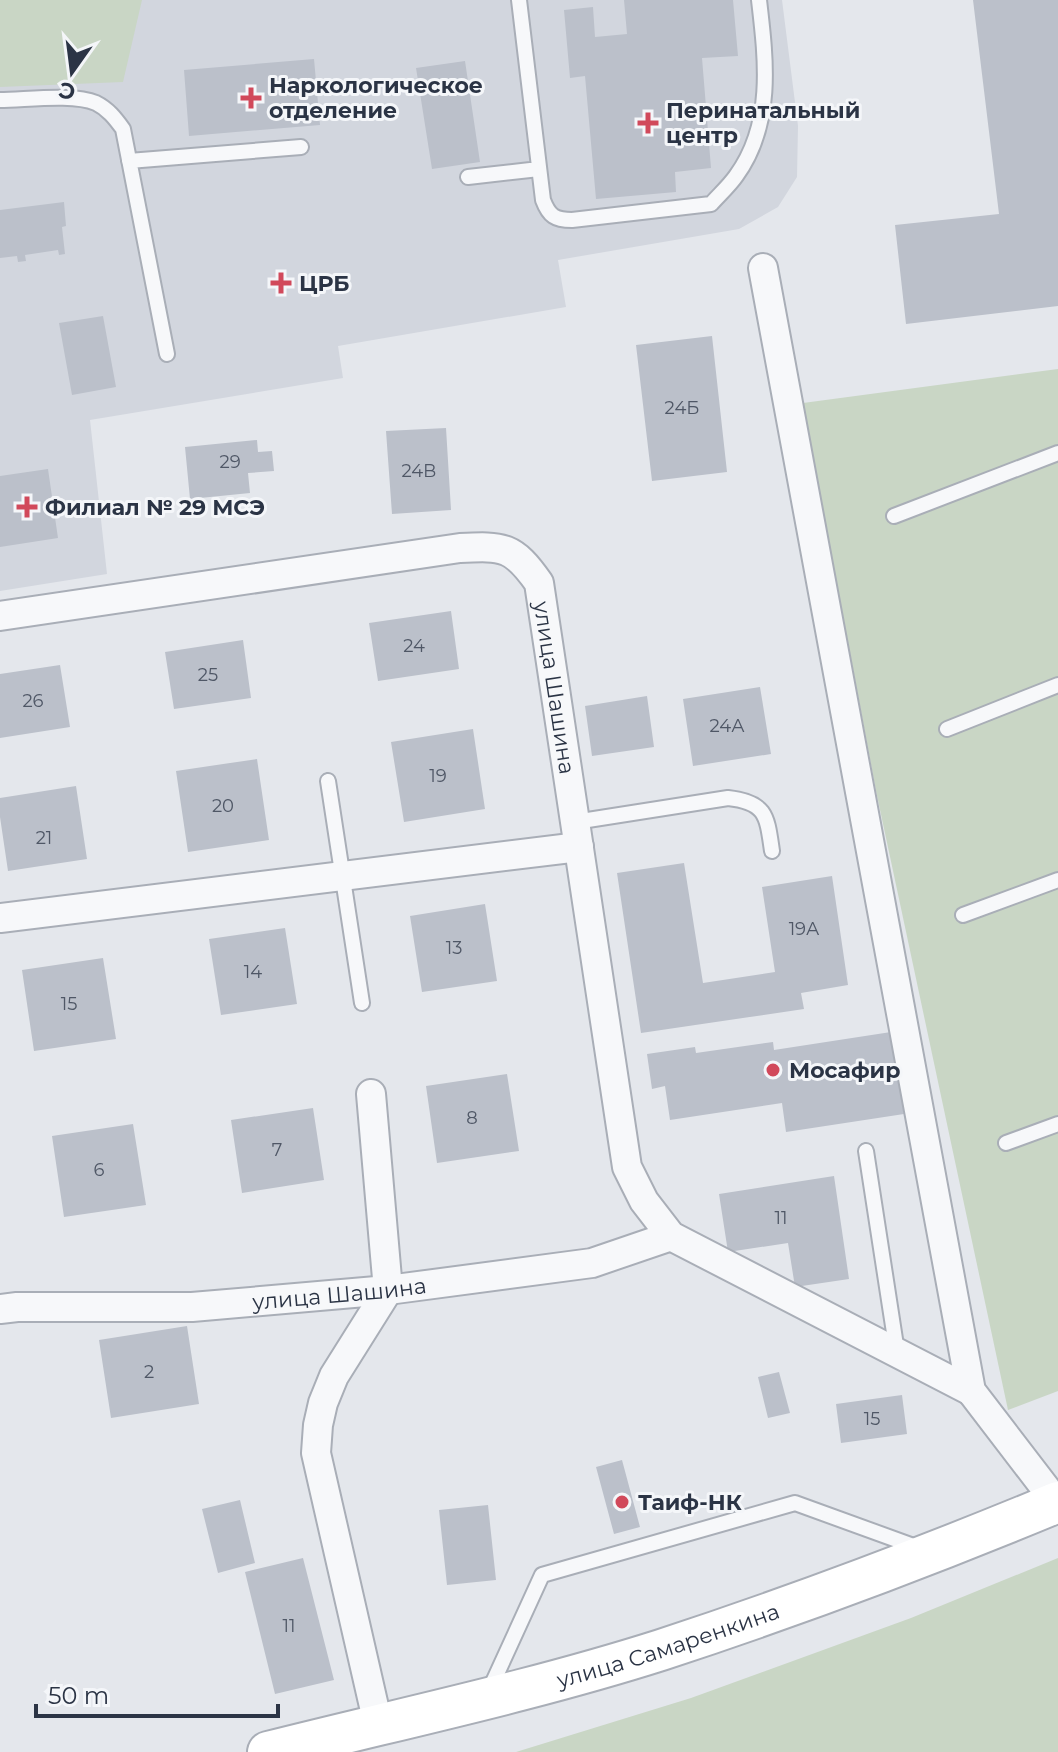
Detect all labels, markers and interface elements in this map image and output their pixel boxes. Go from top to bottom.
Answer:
north arrow [32,32,112,112]
place label: Наркологическое отделение [269,72,483,124]
text: С [56,76,78,106]
marker: Наркологическое отделение [240,87,262,109]
place label: Перинатальный центр [666,97,860,149]
marker: Перинатальный центр [637,112,659,134]
place label: ЦРБ [299,270,349,297]
marker: ЦРБ [270,272,292,294]
house number: 24Б [665,397,699,419]
house number: 29 [219,451,241,473]
house number: 24В [401,460,437,482]
place label: Филиал № 29 МСЭ [45,494,265,521]
marker: Филиал № 29 МСЭ [16,496,38,518]
street label: улица Шашина [528,598,581,776]
house number: 24 [403,635,425,657]
house number: 25 [198,664,218,686]
house number: 26 [22,690,44,712]
house number: 24А [709,715,745,737]
house number: 19 [429,765,447,787]
house number: 20 [212,795,234,817]
house number: 21 [36,827,52,849]
house number: 19А [789,918,820,940]
house number: 13 [446,937,462,959]
house number: 14 [244,961,262,983]
house number: 15 [61,993,77,1015]
place label: Мосафир [789,1057,900,1084]
marker: Мосафир [764,1061,782,1079]
house number: 8 [466,1107,478,1129]
house number: 7 [272,1139,282,1161]
house number: 6 [94,1159,105,1181]
house number: 11 [775,1207,788,1229]
street label: улица Шашина [250,1272,428,1315]
house number: 2 [144,1361,154,1383]
house number: 15 [864,1408,880,1430]
place label: Таиф-НК [638,1489,742,1516]
marker: Таиф-НК [613,1493,631,1511]
street label: улица Самаренкина [553,1597,783,1694]
house number: 11 [283,1615,296,1637]
scale bar [36,1668,278,1718]
text: 50 m [48,1681,109,1710]

